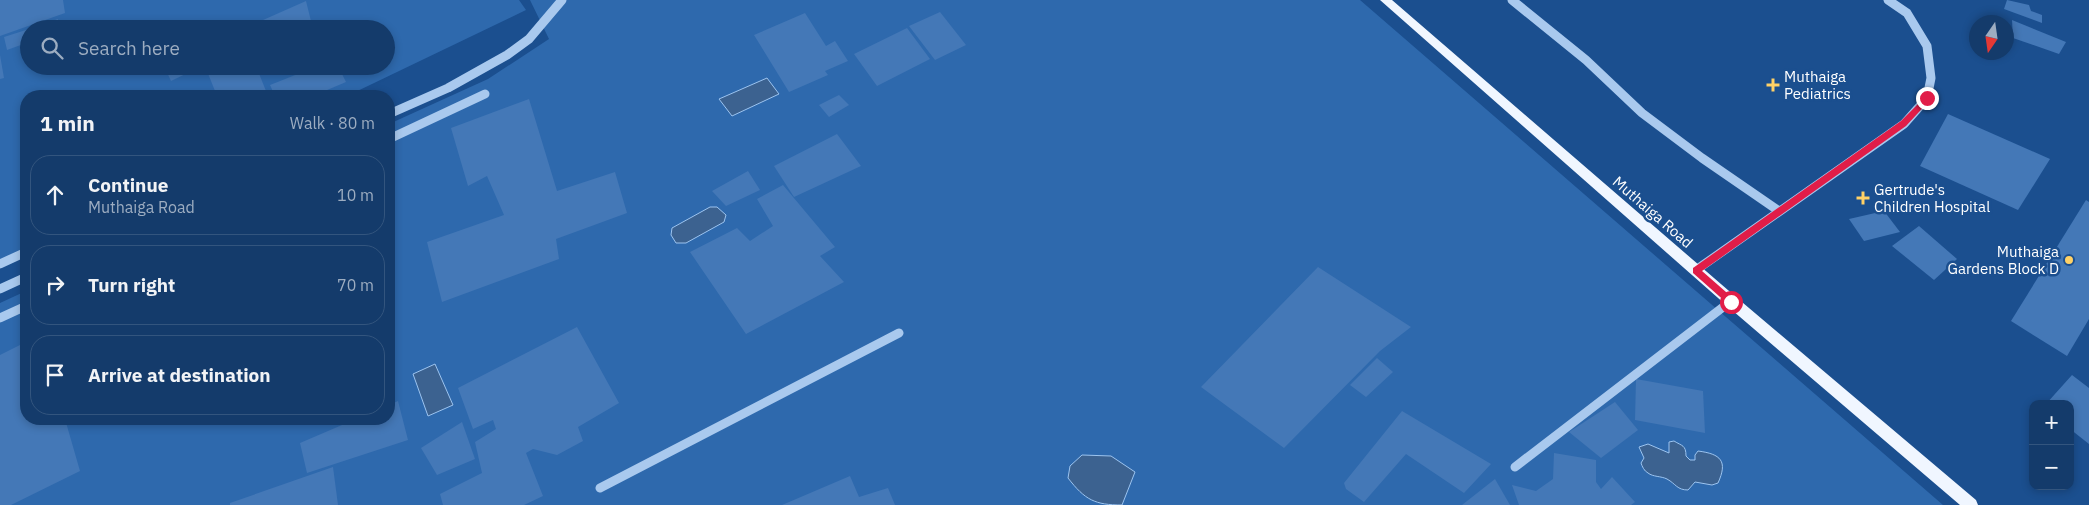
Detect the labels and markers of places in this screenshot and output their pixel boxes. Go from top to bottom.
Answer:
place label: Muthaiga Pediatrics [1784,67,1851,103]
marker: Muthaiga Pediatrics [1766,78,1780,92]
place label: Gertrude's Children Hospital [1874,180,1990,216]
marker: Gertrude's Children Hospital [1856,191,1870,205]
place label: Muthaiga Gardens Block D [1948,242,2059,278]
marker: Muthaiga Gardens Block D [2063,254,2075,266]

